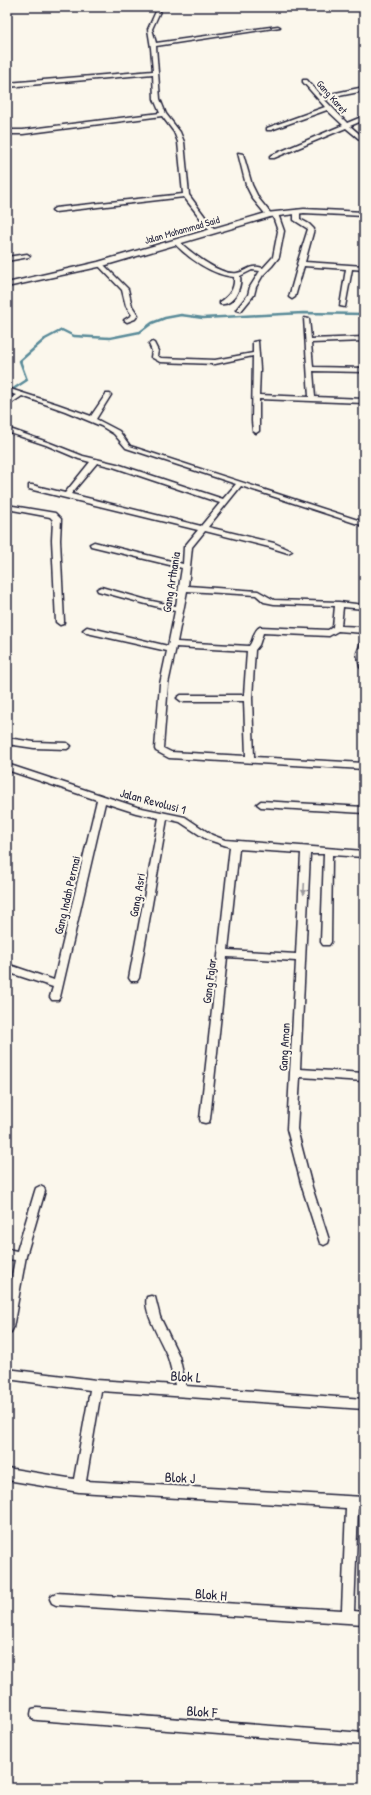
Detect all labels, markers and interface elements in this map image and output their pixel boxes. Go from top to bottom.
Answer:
street label: Gang Karet [314,77,351,117]
street label: Jalan Mohammad Said [143,213,221,247]
street label: Gang Arthania [158,550,184,614]
street label: Jalan Revolusi 1 [118,784,188,818]
street label: Gang Indah Permai [50,854,84,936]
street label: Gang. Asri [125,872,149,918]
one-way arrow [301,883,308,895]
street label: Gang Fajar [198,957,220,1005]
street label: Gang Aman [274,1023,294,1071]
street label: Blok L [170,1365,202,1387]
street label: Blok J [164,1467,196,1487]
street label: Blok H [194,1583,228,1605]
street label: Blok F [186,1700,219,1722]

